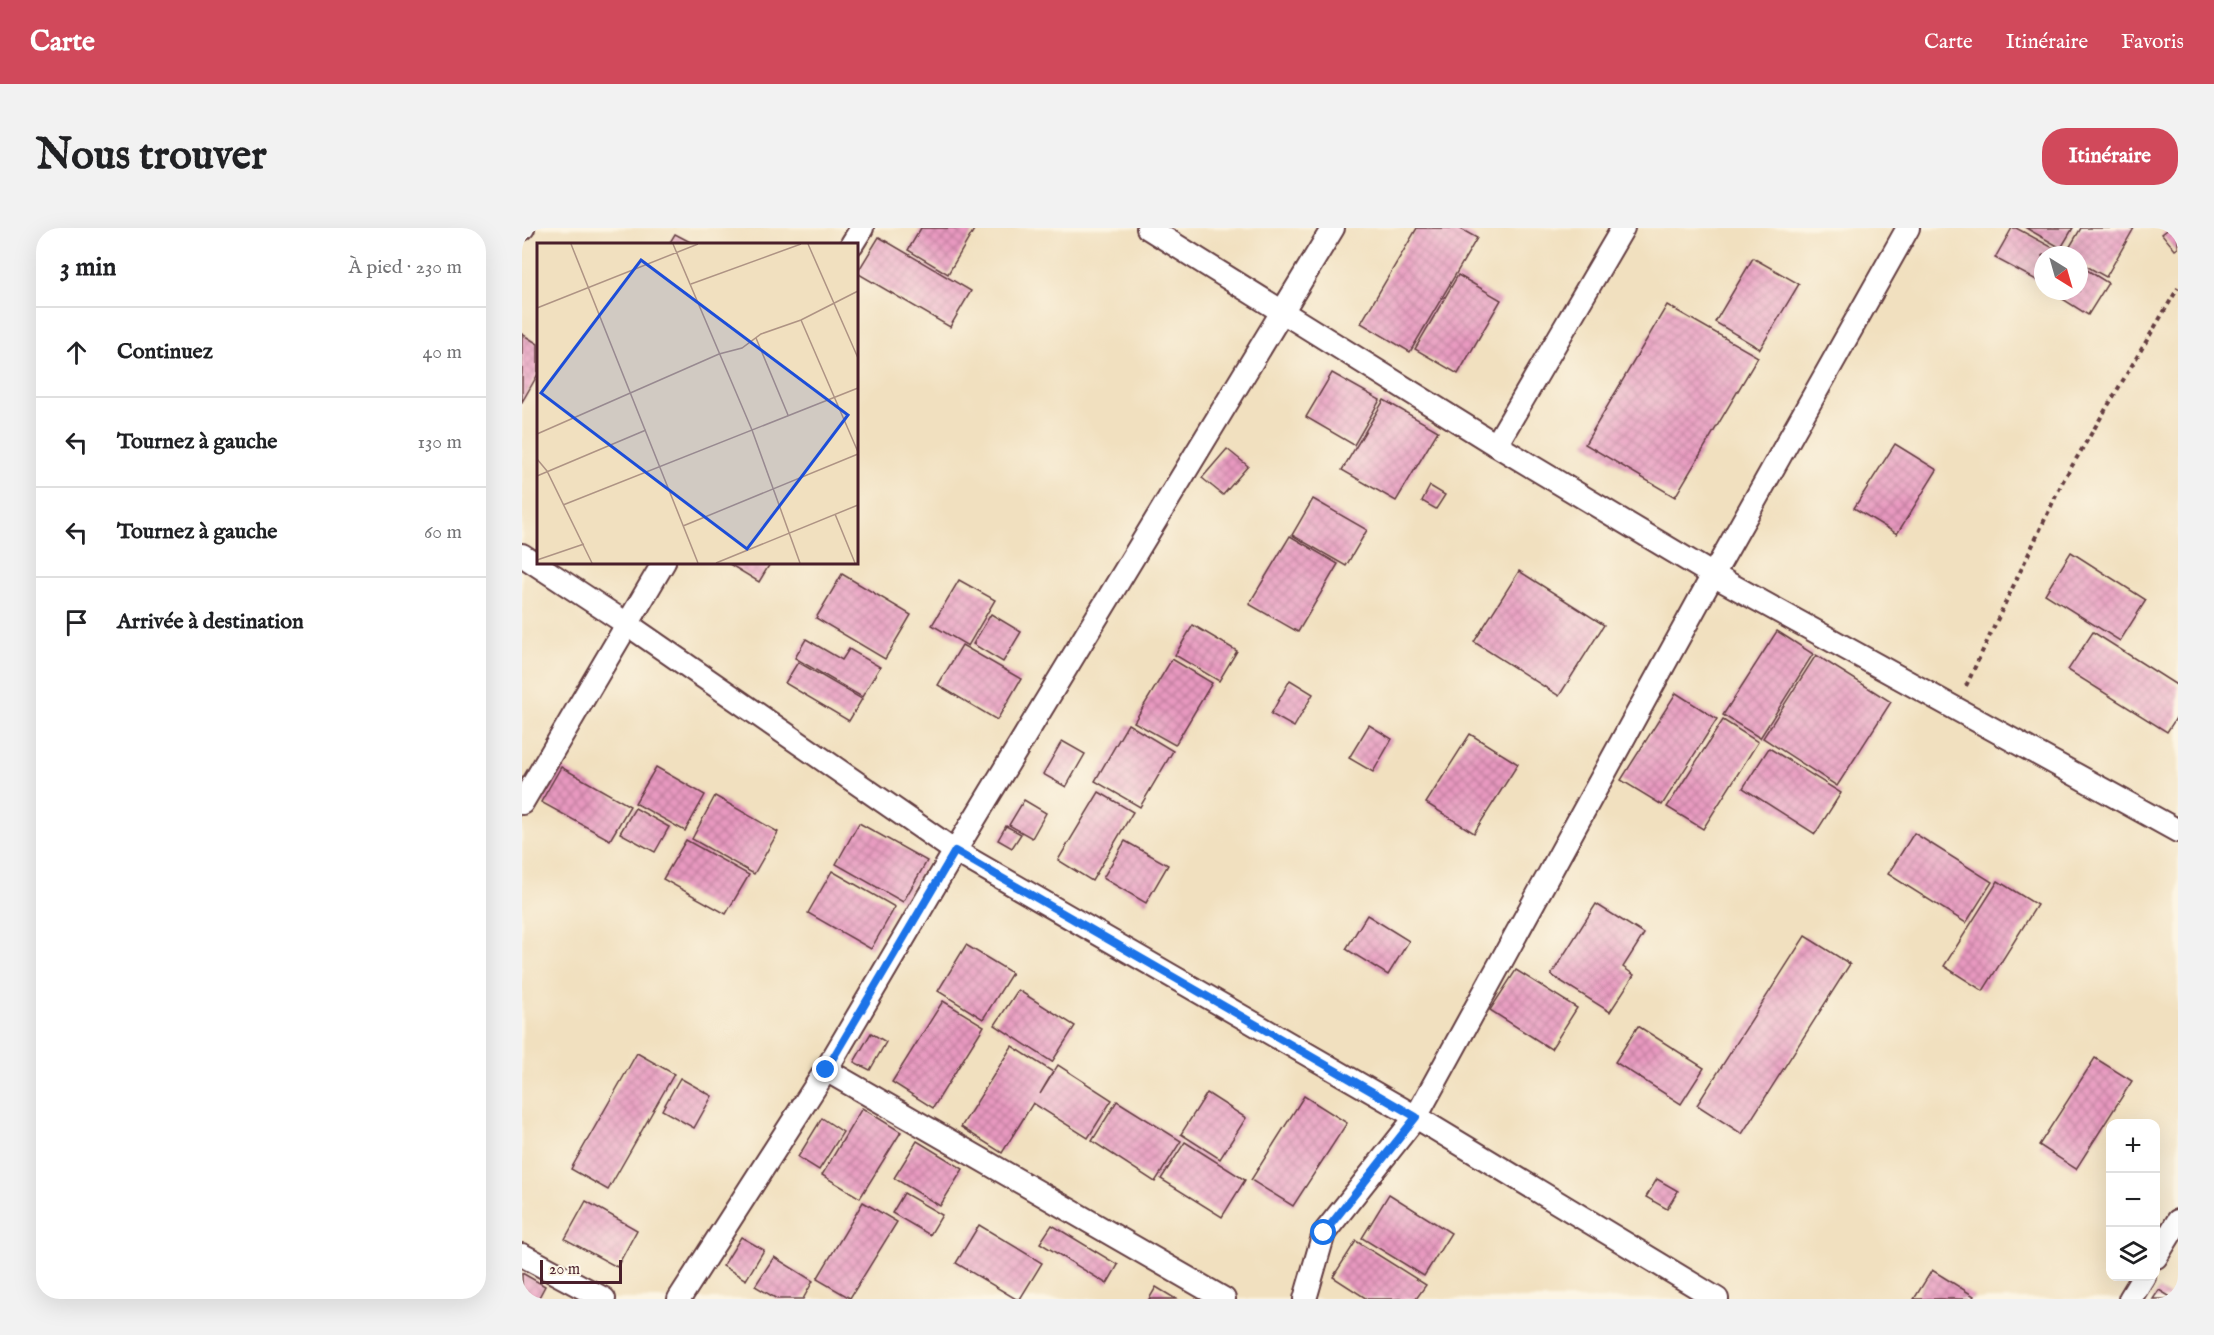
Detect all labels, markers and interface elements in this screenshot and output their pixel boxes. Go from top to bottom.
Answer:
text: Carte [30,25,95,60]
text: Carte [1924,29,1973,56]
text: Itinéraire [2006,29,2088,56]
text: Favoris [2121,29,2184,56]
button: Itinéraire [2042,128,2178,185]
text: Nous trouver [36,130,267,183]
inset map [537,243,858,564]
north arrow [2034,246,2088,300]
text: 3 min [60,251,116,284]
text: À pied · 230 m [349,255,462,280]
icon: ahead [60,336,93,369]
text: Continuez [117,338,213,366]
text: 40 m [423,340,462,365]
icon: left [60,426,93,459]
text: Tournez à gauche [117,428,277,456]
text: 130 m [417,430,462,455]
icon: left [60,516,93,549]
text: Tournez à gauche [117,518,277,546]
text: 60 m [424,520,462,545]
icon: arrive [60,606,93,639]
text: Arrivée à destination [117,608,304,636]
route end [812,1056,838,1082]
map controls [2106,1119,2160,1281]
button: + [2106,1119,2160,1173]
button: − [2106,1173,2160,1227]
route start [1310,1219,1336,1245]
button: layers [2106,1227,2160,1281]
scale bar [540,1257,622,1284]
text: 20 m [549,1260,580,1280]

